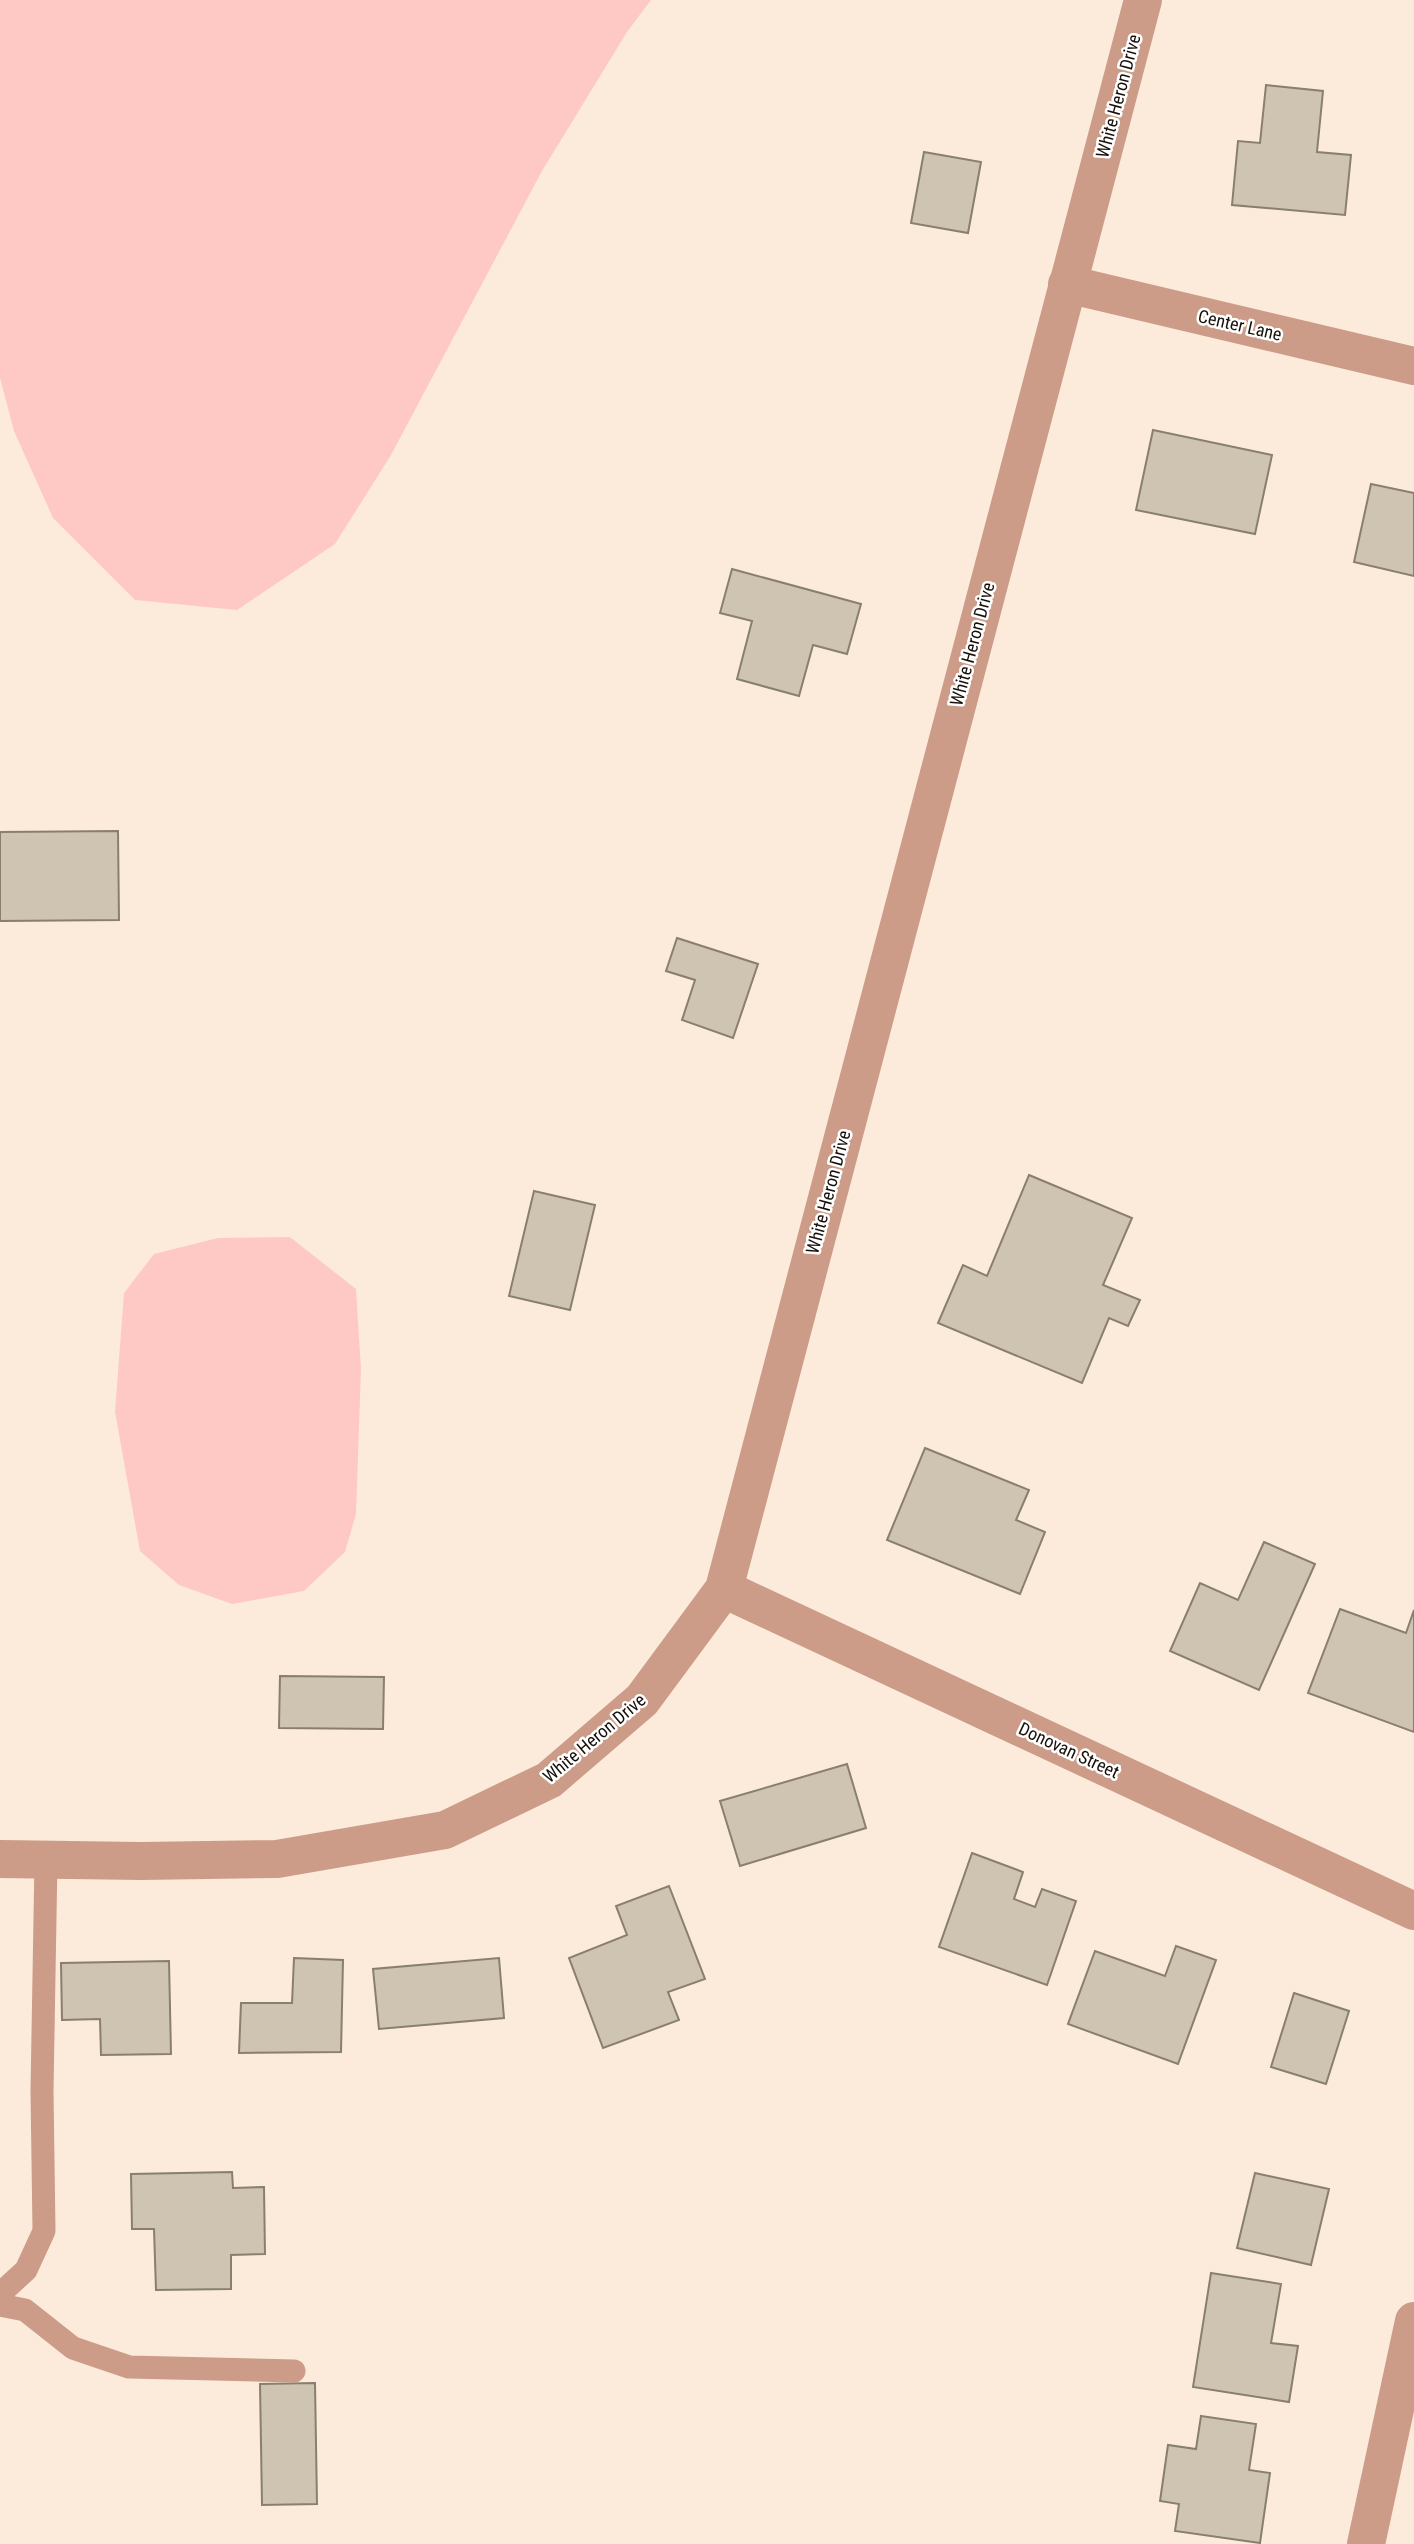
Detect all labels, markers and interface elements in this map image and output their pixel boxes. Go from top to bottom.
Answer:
street label: White Heron Drive [1091,32,1145,160]
street label: Center Lane [1196,305,1284,345]
street label: White Heron Drive [945,580,999,708]
street label: White Heron Drive [801,1128,855,1256]
street label: White Heron Drive [539,1689,649,1787]
street label: Donovan Street [1016,1718,1122,1782]

